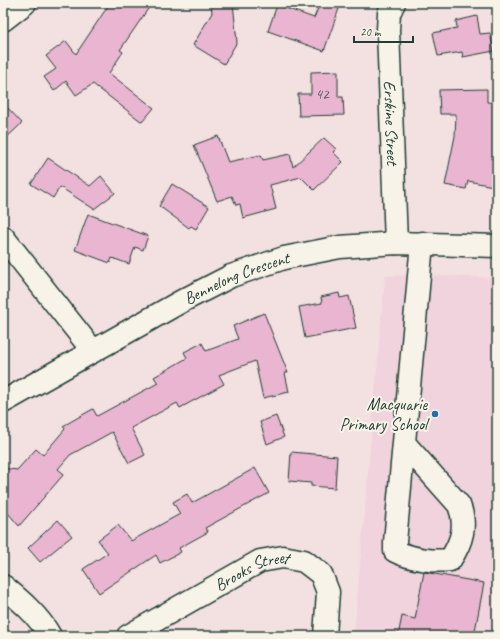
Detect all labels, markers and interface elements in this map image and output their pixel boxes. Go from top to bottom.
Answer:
scale bar [354,18,413,44]
text: 20 m [360,24,382,40]
street label: Erskine Street [379,80,403,168]
house number: 42 [315,85,330,104]
street label: Bennelong Crescent [180,247,293,309]
place label: Macquarie Primary School [340,394,430,435]
marker: Macquarie Primary School [430,409,440,419]
street label: Brooks Street [211,547,293,596]

